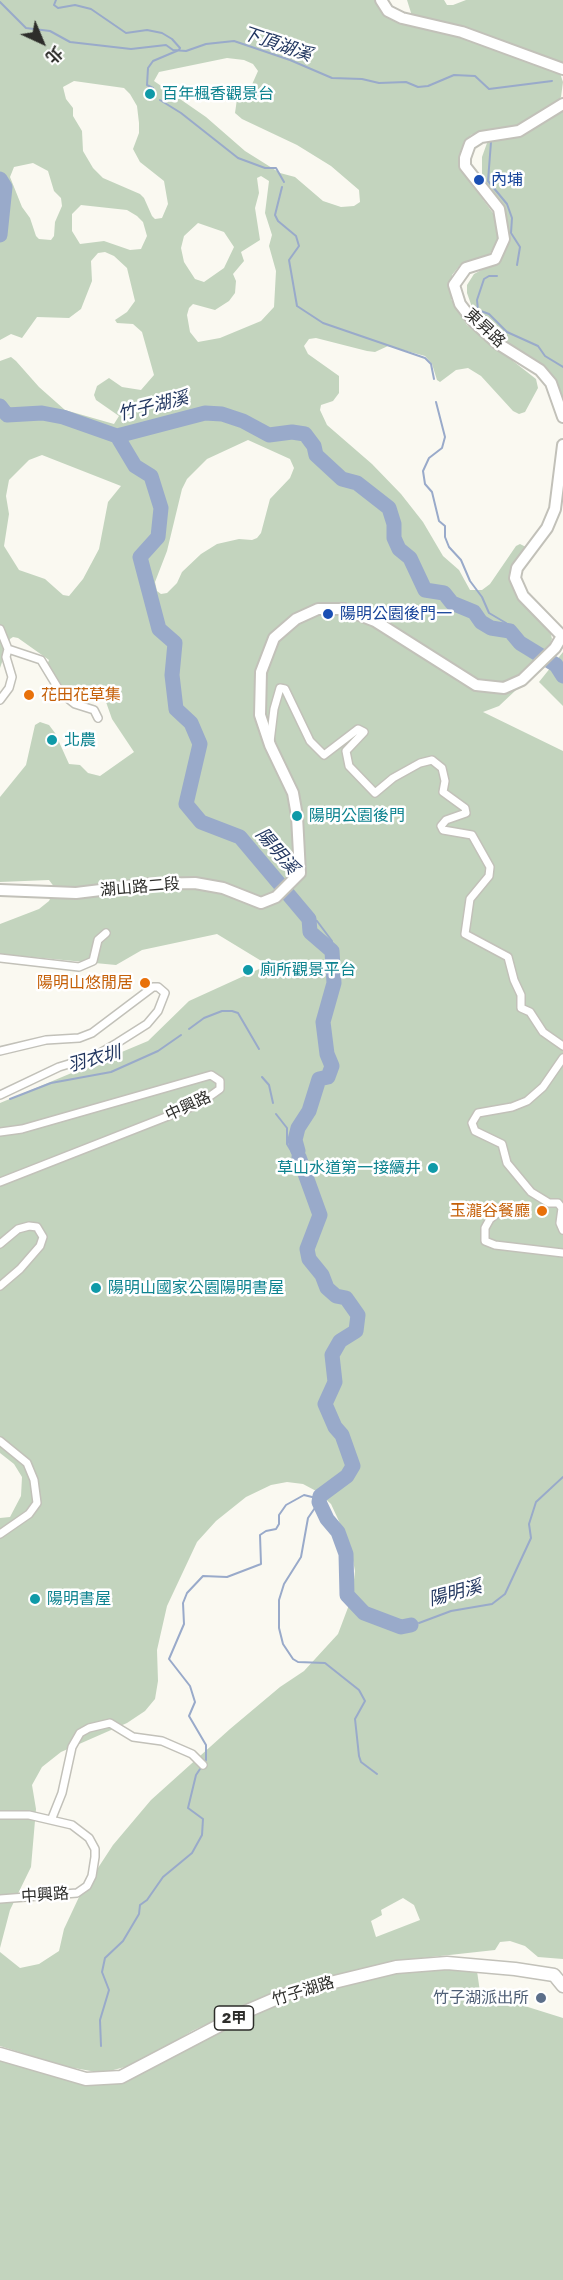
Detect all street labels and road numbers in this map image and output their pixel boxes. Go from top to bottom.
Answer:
street label: 東昇路 [461,305,509,351]
street label: 湖山路二段 [99,874,181,900]
street label: 中興路 [162,1087,214,1125]
street label: 中興路 [20,1884,70,1906]
street label: 竹子湖路 [270,1972,336,2010]
road number: 2甲 [214,2006,254,2030]

